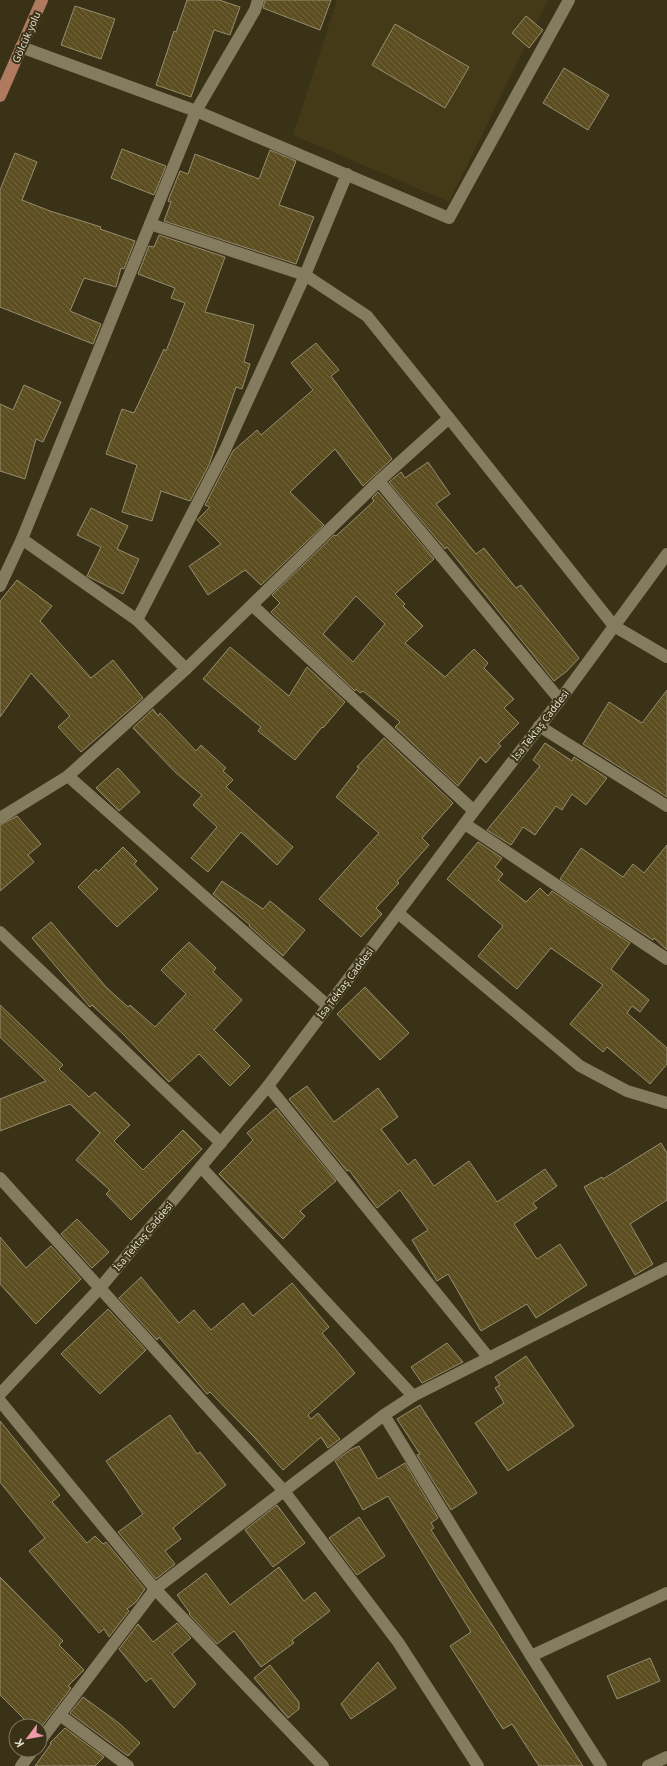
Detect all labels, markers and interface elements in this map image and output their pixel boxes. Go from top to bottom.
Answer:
street label: Gölcük yolu [8,9,44,65]
street label: İsa Tektaş Caddesi [508,687,572,763]
street label: İsa Tektaş Caddesi [314,944,376,1022]
street label: İsa Tektaş Caddesi [110,1199,176,1273]
north arrow [8,1718,48,1758]
text: K [10,1736,27,1751]

